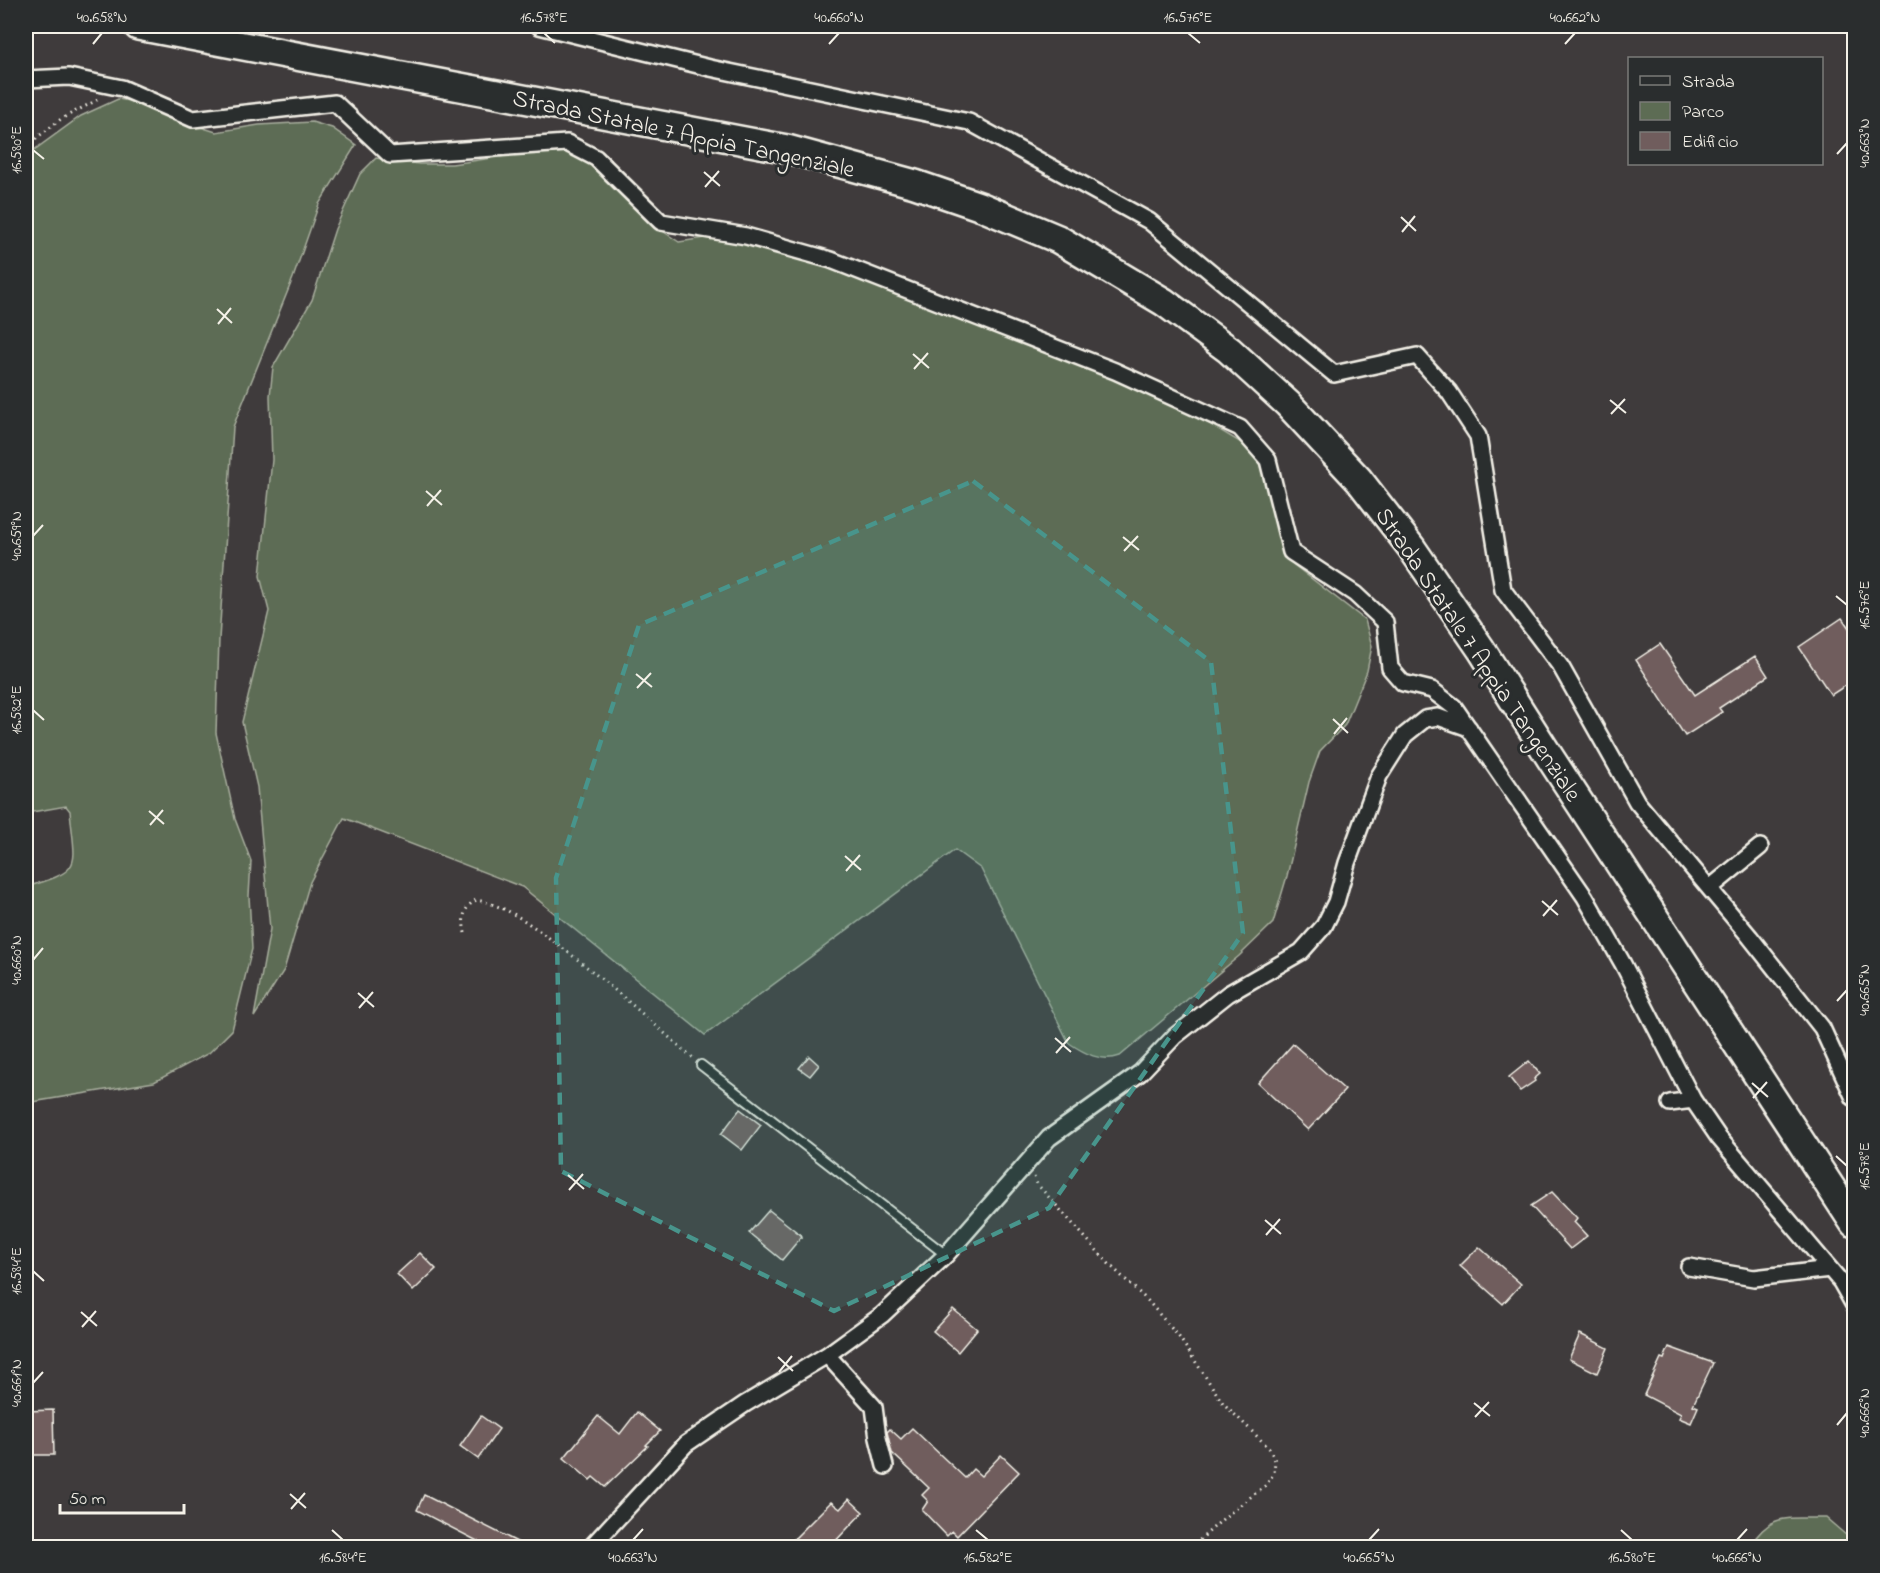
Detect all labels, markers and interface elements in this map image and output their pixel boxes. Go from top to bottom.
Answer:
text: 40.658°N [77,7,127,29]
text: 16.578°E [520,7,568,29]
text: 40.660°N [814,7,864,29]
text: 16.576°E [1164,7,1212,29]
text: 40.662°N [1550,7,1600,29]
legend [1628,57,1823,165]
text: Strada [1682,70,1735,96]
street label: Strada Statale 7 Appia Tangenziale [509,82,858,189]
text: Parco [1682,100,1724,126]
text: 40.663°N [1854,118,1876,168]
text: 16.580°E [6,126,28,174]
text: Edificio [1682,130,1738,156]
street label: Strada Statale 7 Appia Tangenziale [1365,501,1589,810]
text: 40.659°N [6,511,28,561]
text: 16.576°E [1854,581,1876,629]
text: 16.582°E [6,685,28,735]
text: 40.660°N [6,935,28,985]
text: 40.665°N [1854,964,1876,1016]
text: 16.578°E [1854,1142,1876,1190]
text: 16.584°E [6,1247,28,1295]
text: 40.661°N [6,1359,28,1407]
text: 40.666°N [1854,1388,1876,1438]
scale bar [60,1477,184,1515]
text: 50 m [69,1487,106,1513]
text: 16.584°E [319,1547,367,1569]
text: 40.663°N [608,1547,658,1569]
text: 16.582°E [963,1547,1013,1569]
text: 40.665°N [1343,1547,1395,1569]
text: 16.580°E [1608,1547,1656,1569]
text: 40.666°N [1712,1547,1762,1569]

